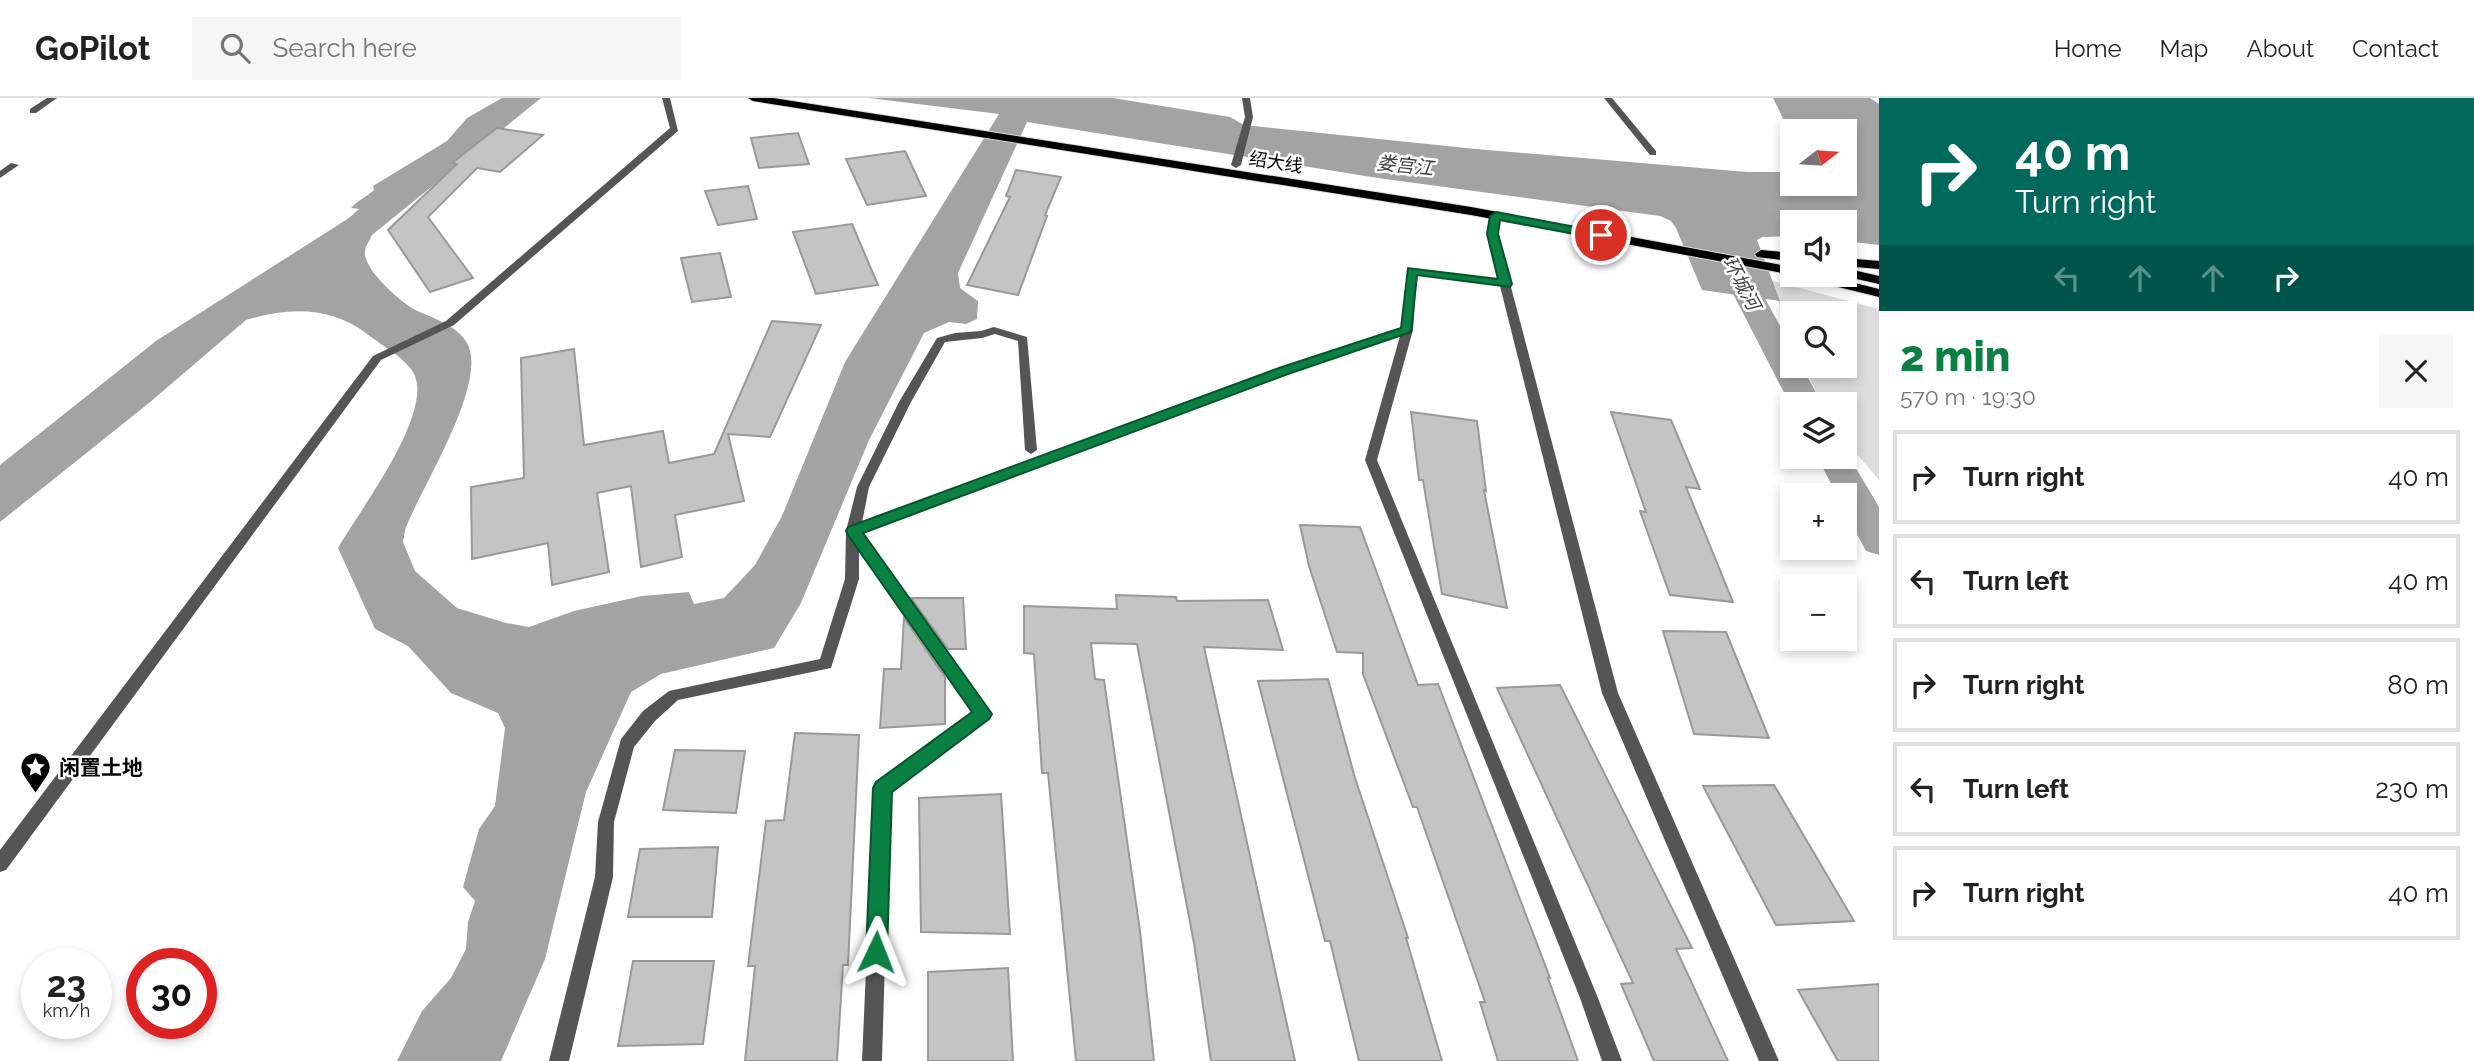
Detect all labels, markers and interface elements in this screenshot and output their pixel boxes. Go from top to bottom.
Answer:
search box [192,17,682,80]
text: GoPilot [35,29,150,68]
icon: search [216,29,254,67]
text: Search here [272,33,417,63]
text: Home [2054,34,2122,63]
text: Map [2160,34,2208,63]
text: About [2246,34,2314,63]
text: Contact [2352,34,2439,63]
north arrow [1780,119,1857,196]
map controls [1780,119,1857,651]
text: 40 m [2015,124,2130,181]
icon: right [1900,126,1991,217]
street label: 绍大线 [1248,147,1304,177]
water label: 娄宫江 [1375,151,1436,179]
text: Turn right [2015,183,2156,220]
pin [1571,205,1631,265]
button: sound [1780,210,1857,287]
icon: arrive [1582,216,1620,254]
water label: 环城河 [1719,253,1767,317]
icon: left [2048,259,2086,297]
icon: ahead [2121,259,2159,297]
icon: ahead [2194,259,2232,297]
icon: right [2267,259,2305,297]
button: search [1780,301,1857,378]
text: 2 min [1900,332,2010,381]
button: close [2379,334,2453,408]
text: 570 m · 19:30 [1900,383,2036,410]
button: layers [1780,392,1857,469]
icon: right [1904,458,1942,496]
text: Turn right [1963,462,2084,492]
text: 40 m [2388,462,2449,492]
button: + [1780,483,1857,560]
icon: left [1904,562,1942,600]
text: Turn left [1963,566,2069,596]
text: 40 m [2388,566,2449,596]
button: − [1780,574,1857,651]
icon: right [1904,666,1942,704]
text: Turn right [1963,670,2084,700]
text: 80 m [2387,670,2449,700]
place icon: 闲置土地 [19,750,53,794]
place label: 闲置土地 [59,755,143,780]
icon: left [1904,770,1942,808]
text: Turn left [1963,774,2069,804]
text: 230 m [2375,774,2449,804]
icon: right [1904,874,1942,912]
text: Turn right [1963,878,2084,908]
text: 40 m [2388,878,2449,908]
position arrow [839,915,913,989]
speed limit sign: 30 [126,948,217,1039]
text: 23 [47,964,86,1005]
text: km/h [43,1000,90,1021]

